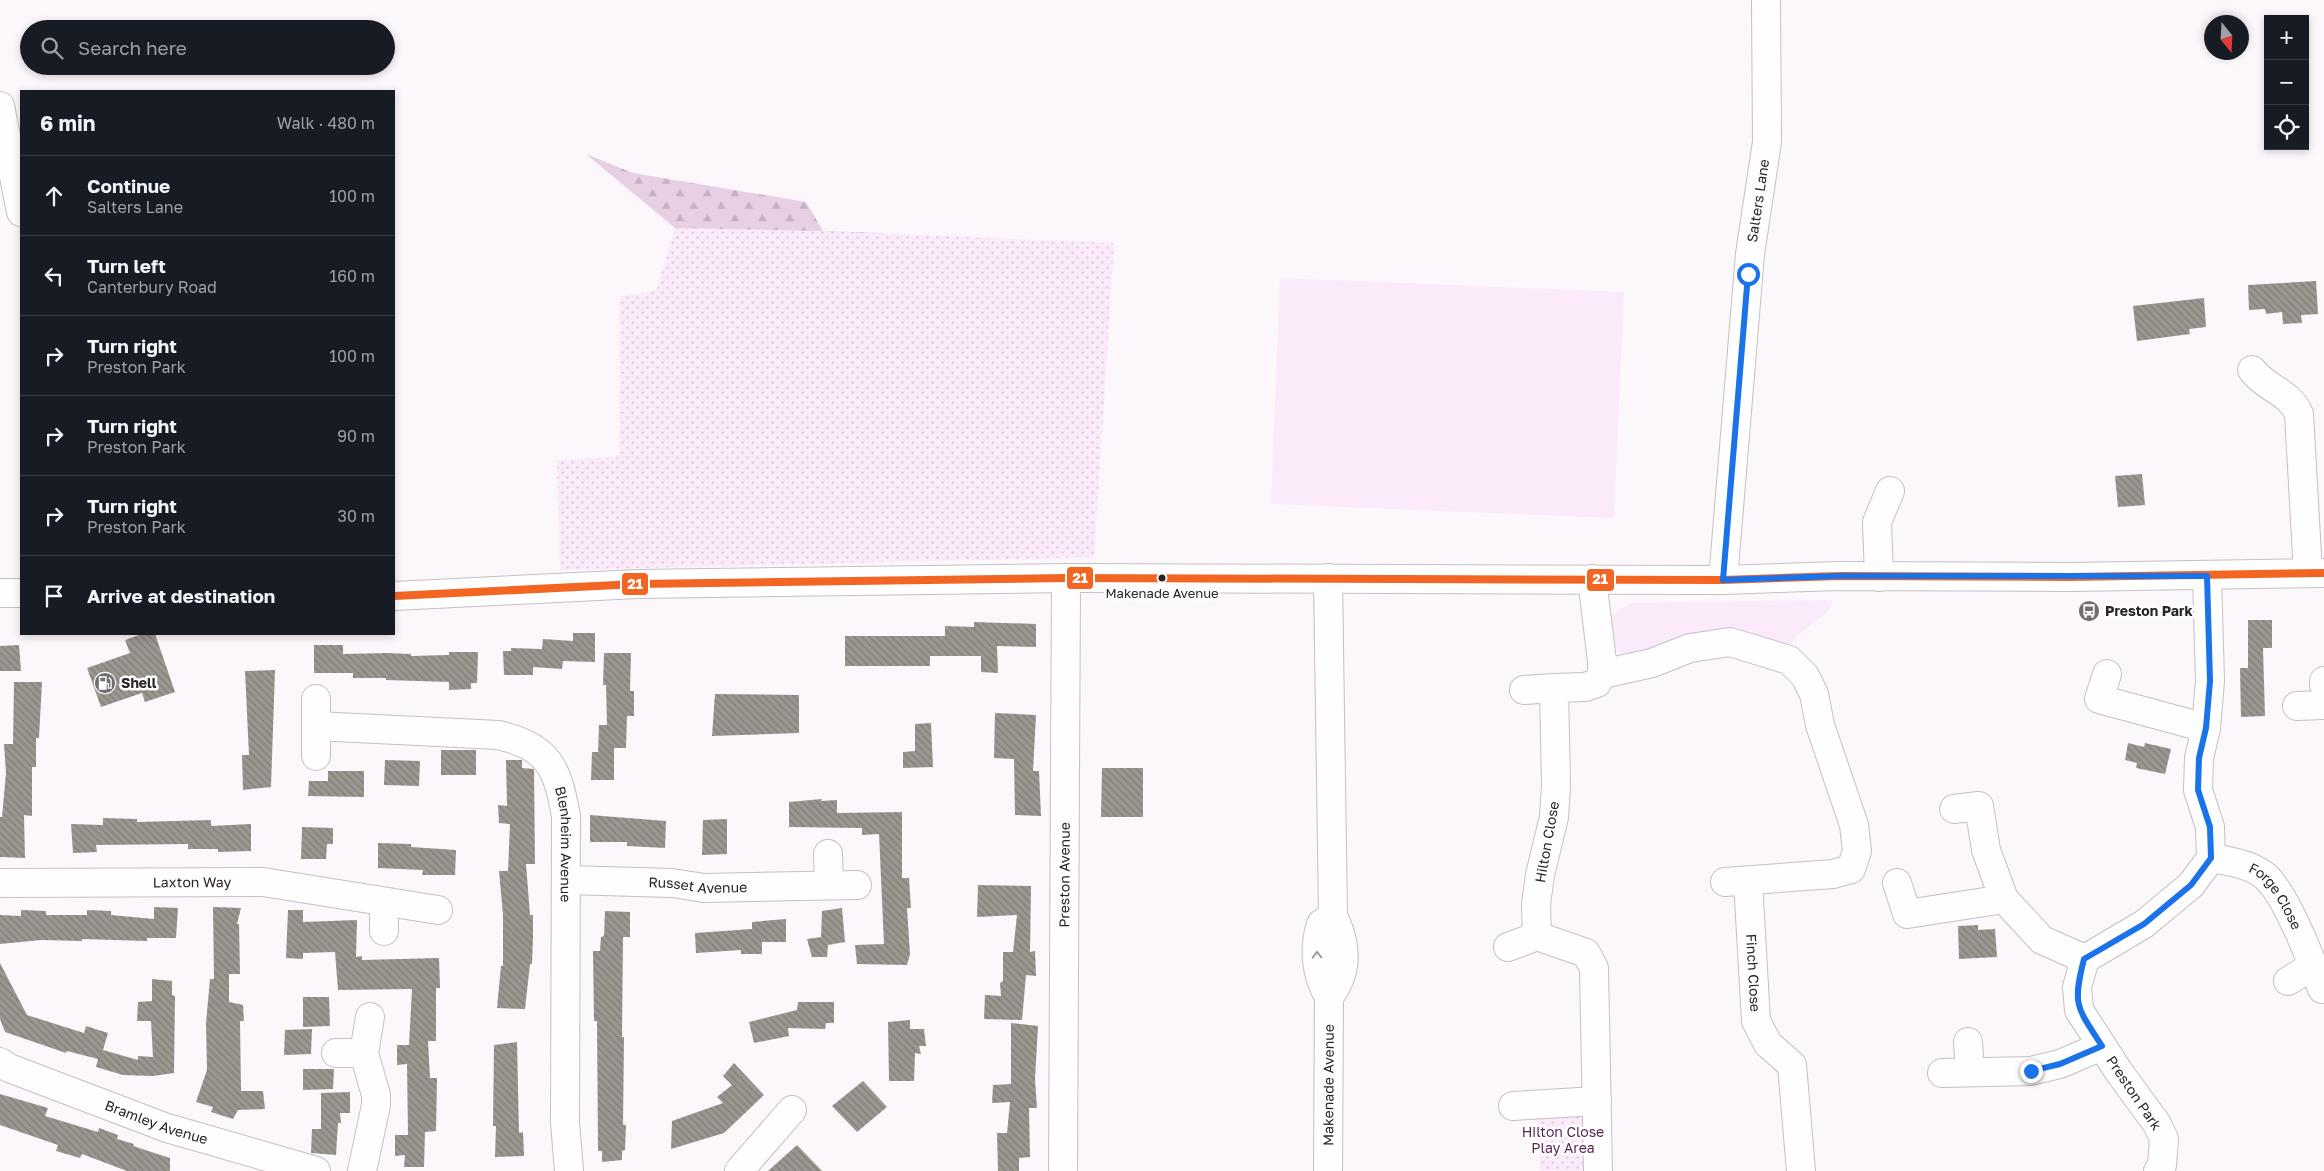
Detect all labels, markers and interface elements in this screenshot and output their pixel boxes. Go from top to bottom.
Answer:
north arrow [2204,15,2249,60]
map controls [2264,15,2309,150]
button: + [2264,15,2309,60]
search box [20,20,395,75]
icon: search [38,34,66,62]
text: Search here [78,36,187,59]
button: − [2264,60,2309,105]
button: locate [2264,105,2309,150]
text: 6 min [40,110,95,136]
text: Walk · 480 m [277,113,375,133]
street label: Salters Lane [1743,158,1772,243]
text: Continue [87,174,170,197]
icon: ahead [40,182,68,210]
text: 100 m [329,186,375,206]
text: Salters Lane [87,197,183,217]
text: Turn left [87,254,166,277]
icon: left [40,262,68,290]
route start [1737,263,1760,286]
text: 160 m [329,266,375,286]
text: Canterbury Road [87,277,217,297]
text: Turn right [87,334,177,357]
icon: right [40,342,68,370]
text: 100 m [329,346,375,366]
text: Preston Park [87,357,186,377]
text: Turn right [87,414,177,437]
icon: right [40,422,68,450]
text: 90 m [337,426,375,446]
text: Preston Park [87,437,186,457]
text: Turn right [87,494,177,517]
icon: right [40,502,68,530]
text: 30 m [338,506,375,526]
text: Preston Park [87,517,186,537]
line badge: 21 [1066,566,1094,590]
line badge: 21 [1586,568,1615,592]
text: 21 [1072,569,1088,586]
text: 21 [1592,570,1608,587]
line badge: 21 [621,572,649,596]
marker: Makenade Avenue [1157,573,1167,583]
text: 21 [627,575,643,592]
icon: arrive [40,582,68,610]
text: Arrive at destination [87,584,275,607]
place label: Makenade Avenue [1105,585,1219,601]
bus stop icon: Preston Park [2077,599,2101,623]
place label: Preston Park [2105,602,2193,619]
fuel station icon: Shell [93,671,117,695]
place label: Shell [121,674,157,691]
street label: Blenheim Avenue [552,784,575,903]
street label: Hilton Close [1531,800,1562,884]
street label: Preston Avenue [1055,822,1073,928]
street label: Forge Close [2247,859,2306,932]
street label: Laxton Way [153,873,231,890]
street label: Russet Avenue [648,873,747,896]
street label: Finch Close [1743,933,1764,1012]
one-way arrow [1312,950,1322,958]
street label: Makenade Avenue [1319,1024,1337,1146]
street label: Preston Park [2103,1052,2166,1133]
route end [2020,1060,2043,1083]
street label: Bramley Avenue [103,1096,210,1147]
park label: Hilton Close Play Area [1522,1123,1604,1156]

